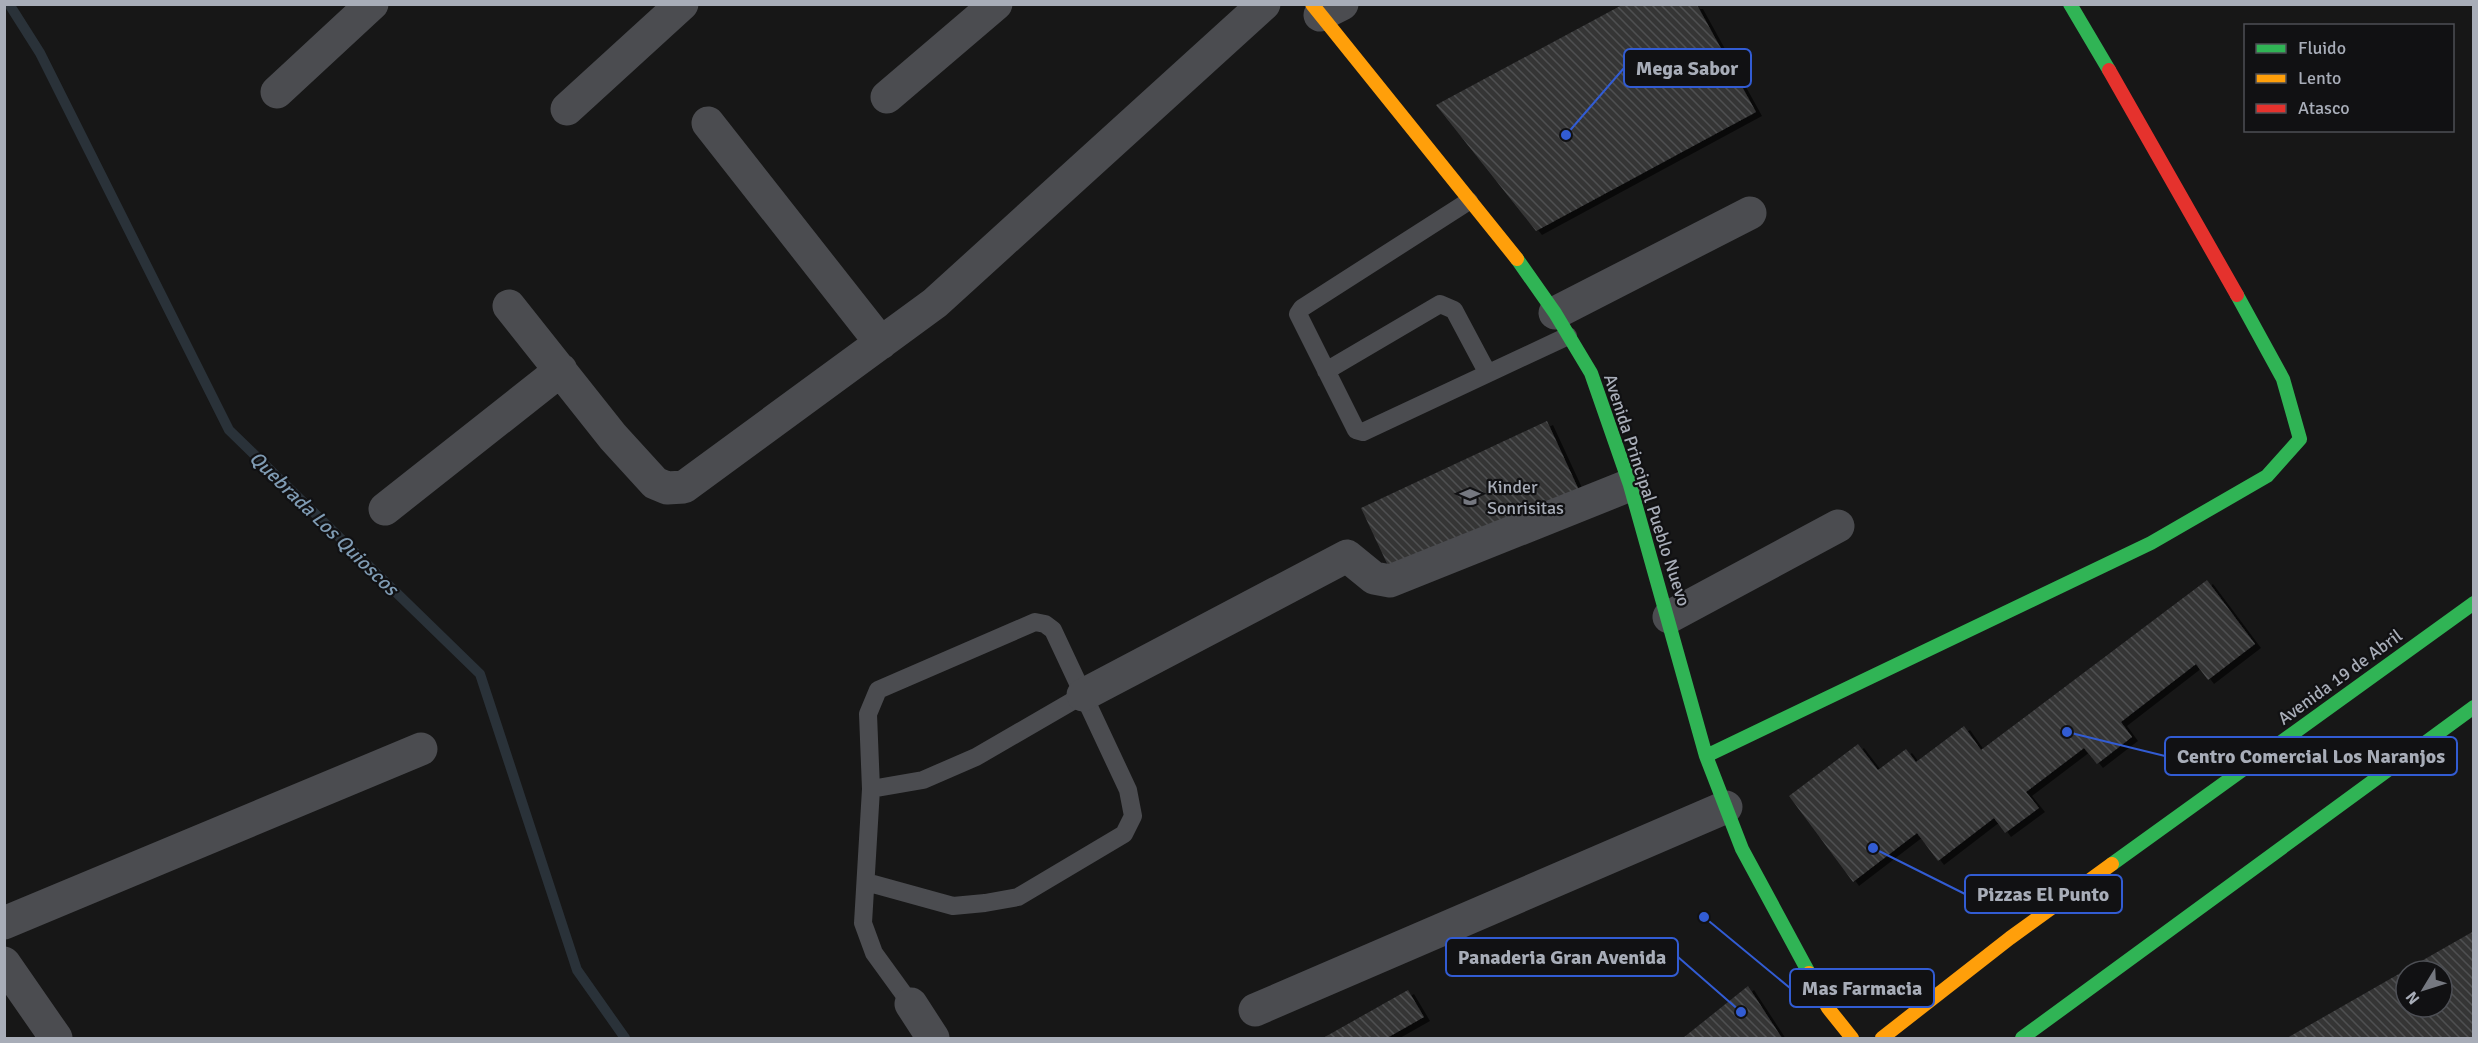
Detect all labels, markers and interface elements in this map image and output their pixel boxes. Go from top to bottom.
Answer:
legend [2244,24,2454,132]
text: Fluido [2298,37,2346,59]
callout: Mega Sabor [1624,49,1751,87]
text: Mega Sabor [1636,56,1738,81]
text: Lento [2298,67,2341,89]
text: Atasco [2298,97,2350,119]
street label: Avenida Principal Pueblo Nuevo [1599,371,1695,609]
water label: Quebrada Los Quioscos [244,446,405,602]
place label: Kinder Sonrisitas [1487,476,1564,519]
school or university icon: Kinder Sonrisitas [1458,485,1482,509]
street label: Avenida 19 de Abril [2273,624,2407,730]
callout: Centro Comercial Los Naranjos [2165,737,2457,775]
text: Centro Comercial Los Naranjos [2177,744,2445,769]
callout: Pizzas El Punto [1965,875,2122,913]
text: Pizzas El Punto [1977,882,2109,907]
callout: Panaderia Gran Avenida [1446,938,1678,976]
text: Panaderia Gran Avenida [1458,945,1666,970]
north arrow [2394,959,2454,1019]
callout: Mas Farmacia [1790,969,1934,1007]
text: Mas Farmacia [1802,976,1922,1001]
text: N [2402,987,2424,1008]

